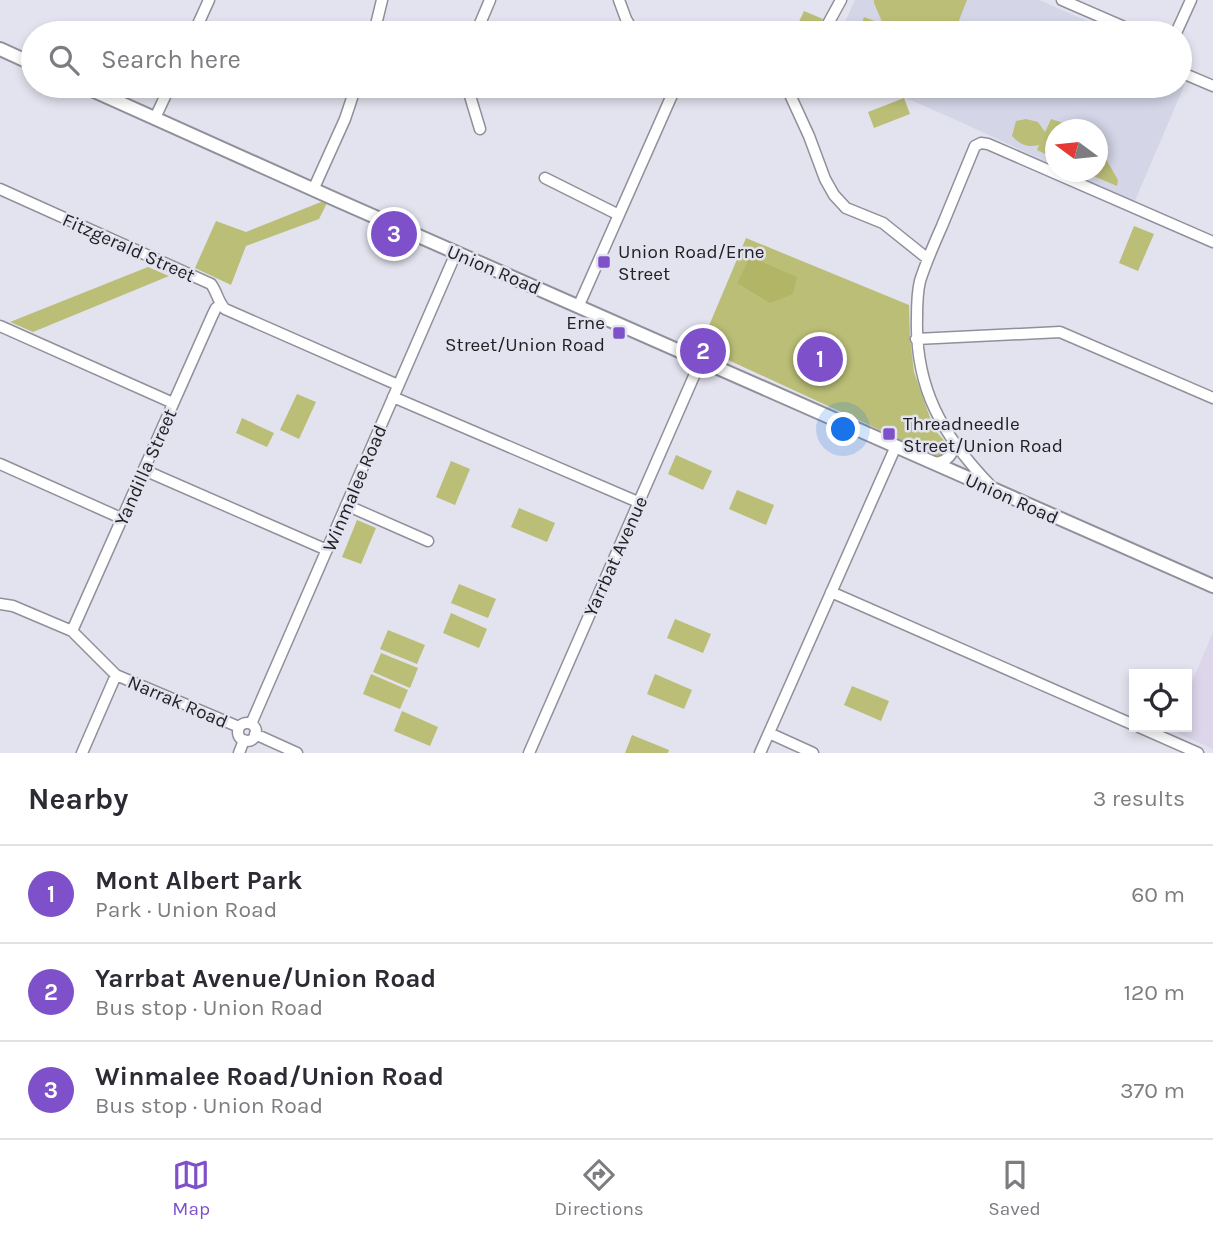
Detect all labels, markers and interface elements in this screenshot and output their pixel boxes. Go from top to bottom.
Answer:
search box [21,21,1192,98]
icon: search [45,41,83,79]
text: Search here [101,44,241,75]
north arrow [1045,119,1108,182]
pin: 3 [371,208,417,260]
street label: Fitzgerald Street [59,209,198,287]
street label: Union Road [443,240,544,300]
place label: Union Road/Erne Street [618,241,765,285]
marker: Union Road/Erne Street [596,254,612,270]
place label: Erne Street/Union Road [445,312,605,356]
marker: Erne Street/Union Road [611,325,627,341]
pin: 2 [680,325,726,377]
pin: 1 [797,333,843,385]
street label: Yandilla Street [110,405,182,529]
your location [826,412,860,446]
place label: Threadneedle Street/Union Road [903,413,1063,457]
street label: Winmalee Road [318,422,392,555]
marker: Threadneedle Street/Union Road [881,426,897,442]
street label: Union Road [962,469,1062,529]
street label: Yarrbat Avenue [580,493,652,620]
map controls [1129,669,1192,732]
button: locate [1129,669,1192,732]
street label: Narrak Road [124,671,231,733]
text: Nearby [28,781,128,817]
text: 3 results [1093,785,1185,812]
text: Mont Albert Park [95,865,302,896]
text: 1 [47,881,55,908]
text: 60 m [1131,881,1185,908]
text: Park · Union Road [95,896,277,923]
text: Yarrbat Avenue/Union Road [95,963,436,994]
text: 2 [44,979,58,1006]
text: 120 m [1123,979,1185,1006]
text: Bus stop · Union Road [95,994,323,1021]
text: Winmalee Road/Union Road [95,1061,444,1092]
text: 3 [44,1077,58,1104]
text: 370 m [1120,1077,1185,1104]
text: Bus stop · Union Road [95,1092,323,1119]
tab: Map [172,1156,210,1220]
tab: Directions [555,1156,644,1220]
tab: Saved [988,1156,1041,1220]

